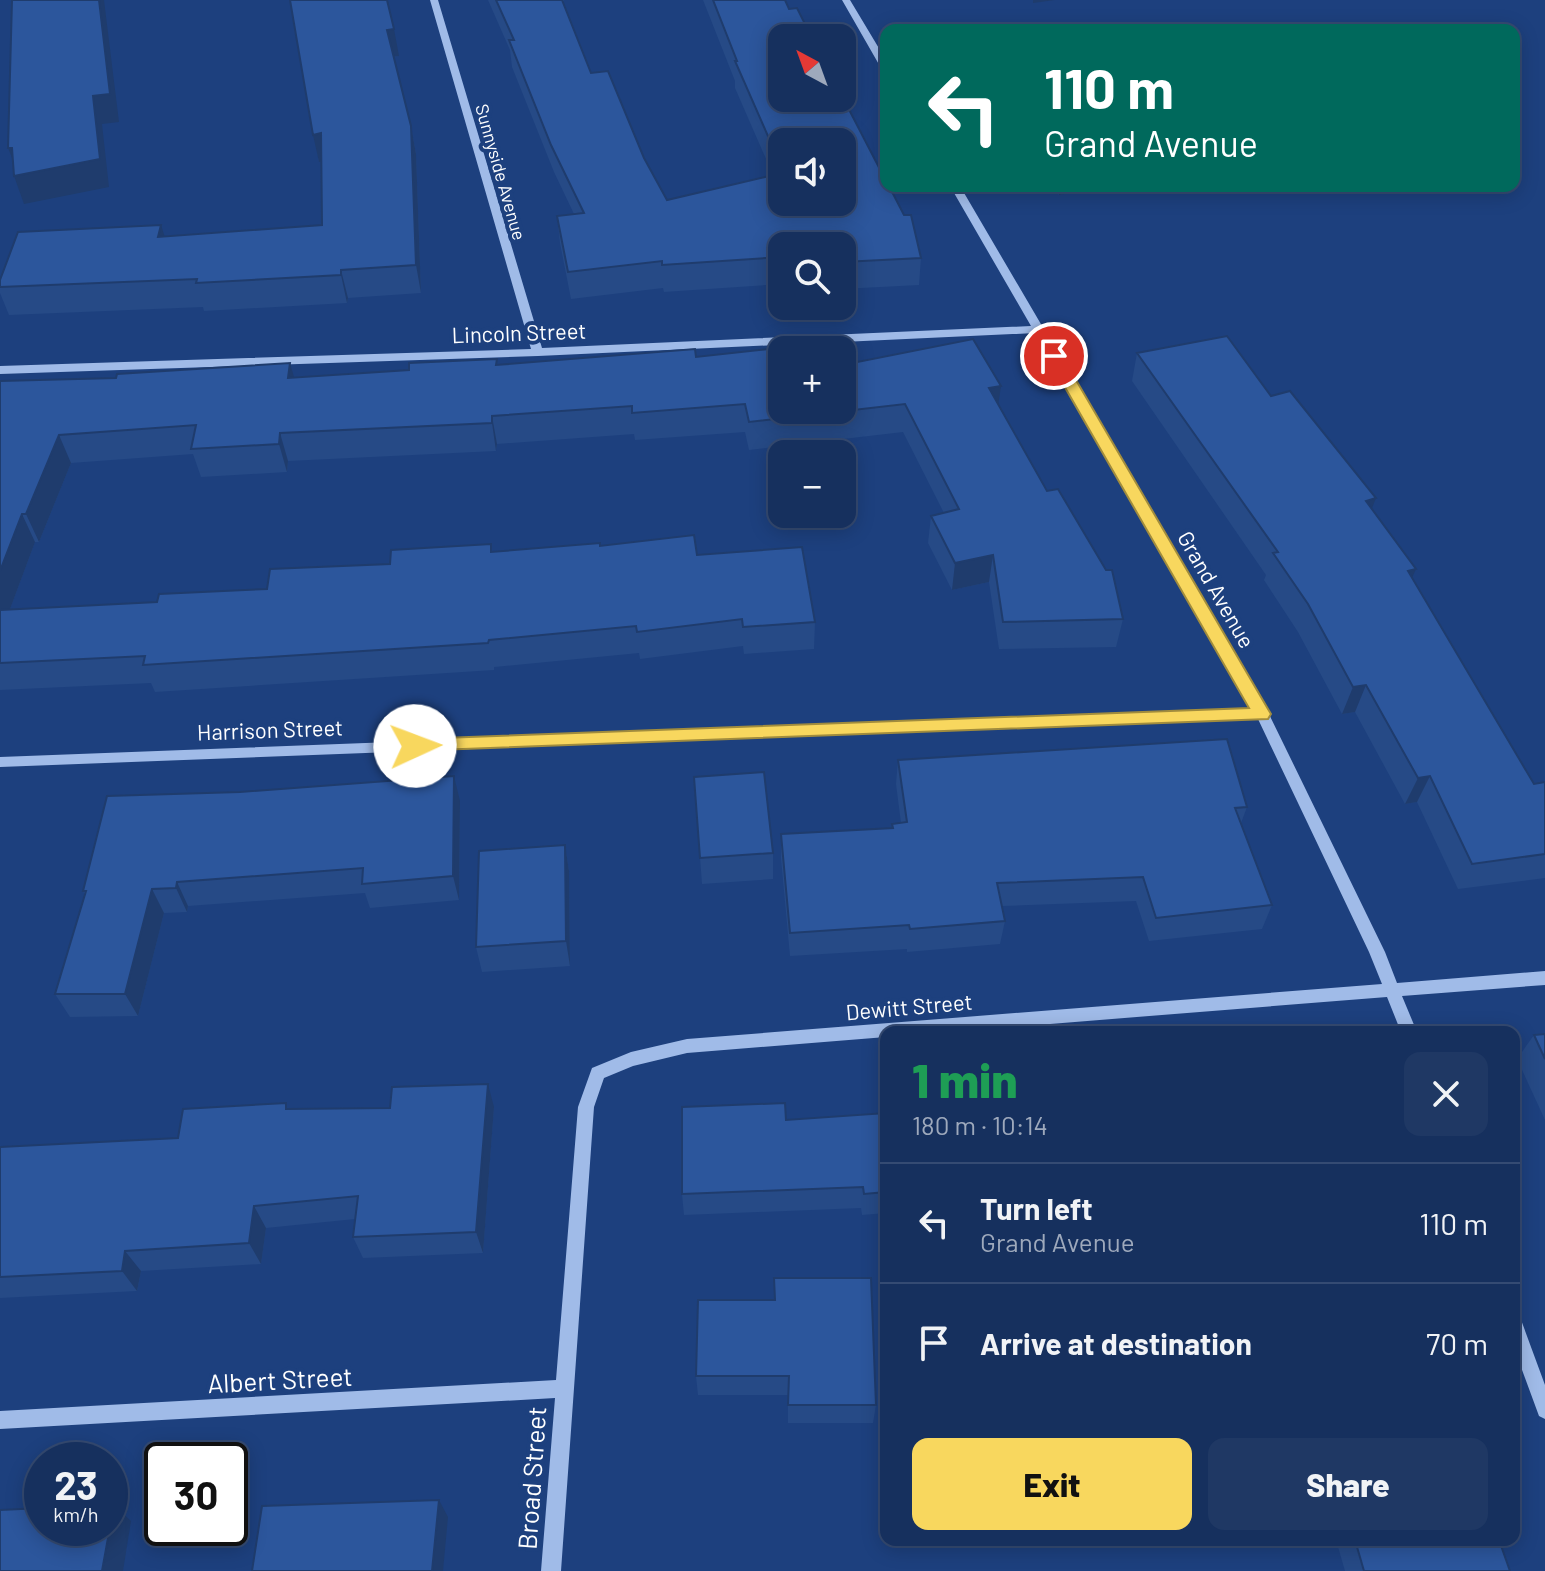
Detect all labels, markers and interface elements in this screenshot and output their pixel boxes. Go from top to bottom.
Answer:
north arrow [768,24,856,112]
map controls [768,24,856,528]
text: 110 m [1044,53,1174,120]
icon: left [912,56,1016,160]
street label: Sunnyside Avenue [471,101,531,243]
text: Grand Avenue [1044,121,1258,164]
button: sound [768,128,856,216]
button: search [768,232,856,320]
street label: Lincoln Street [451,317,587,347]
pin [1020,322,1088,390]
icon: arrive [1032,334,1076,378]
button: + [768,336,856,424]
button: − [768,440,856,528]
street label: Grand Avenue [1173,526,1261,652]
position arrow [373,704,457,788]
street label: Harrison Street [197,713,343,745]
street label: Dewitt Street [845,988,973,1024]
text: 1 min [912,1050,1018,1108]
button: close [1404,1052,1488,1136]
text: 180 m · 10:14 [912,1109,1048,1140]
text: Turn left [980,1190,1093,1226]
icon: left [912,1201,956,1245]
text: 110 m [1419,1205,1488,1241]
text: Grand Avenue [980,1226,1135,1257]
icon: arrive [912,1321,956,1365]
text: Arrive at destination [980,1325,1252,1361]
text: 70 m [1426,1325,1488,1361]
street label: Albert Street [207,1360,353,1398]
street label: Broad Street [511,1405,551,1551]
button: Exit [912,1438,1192,1530]
button: Share [1208,1438,1488,1530]
speed limit sign: 30 [144,1442,248,1546]
text: 23 [54,1460,98,1508]
text: km/h [53,1502,99,1526]

